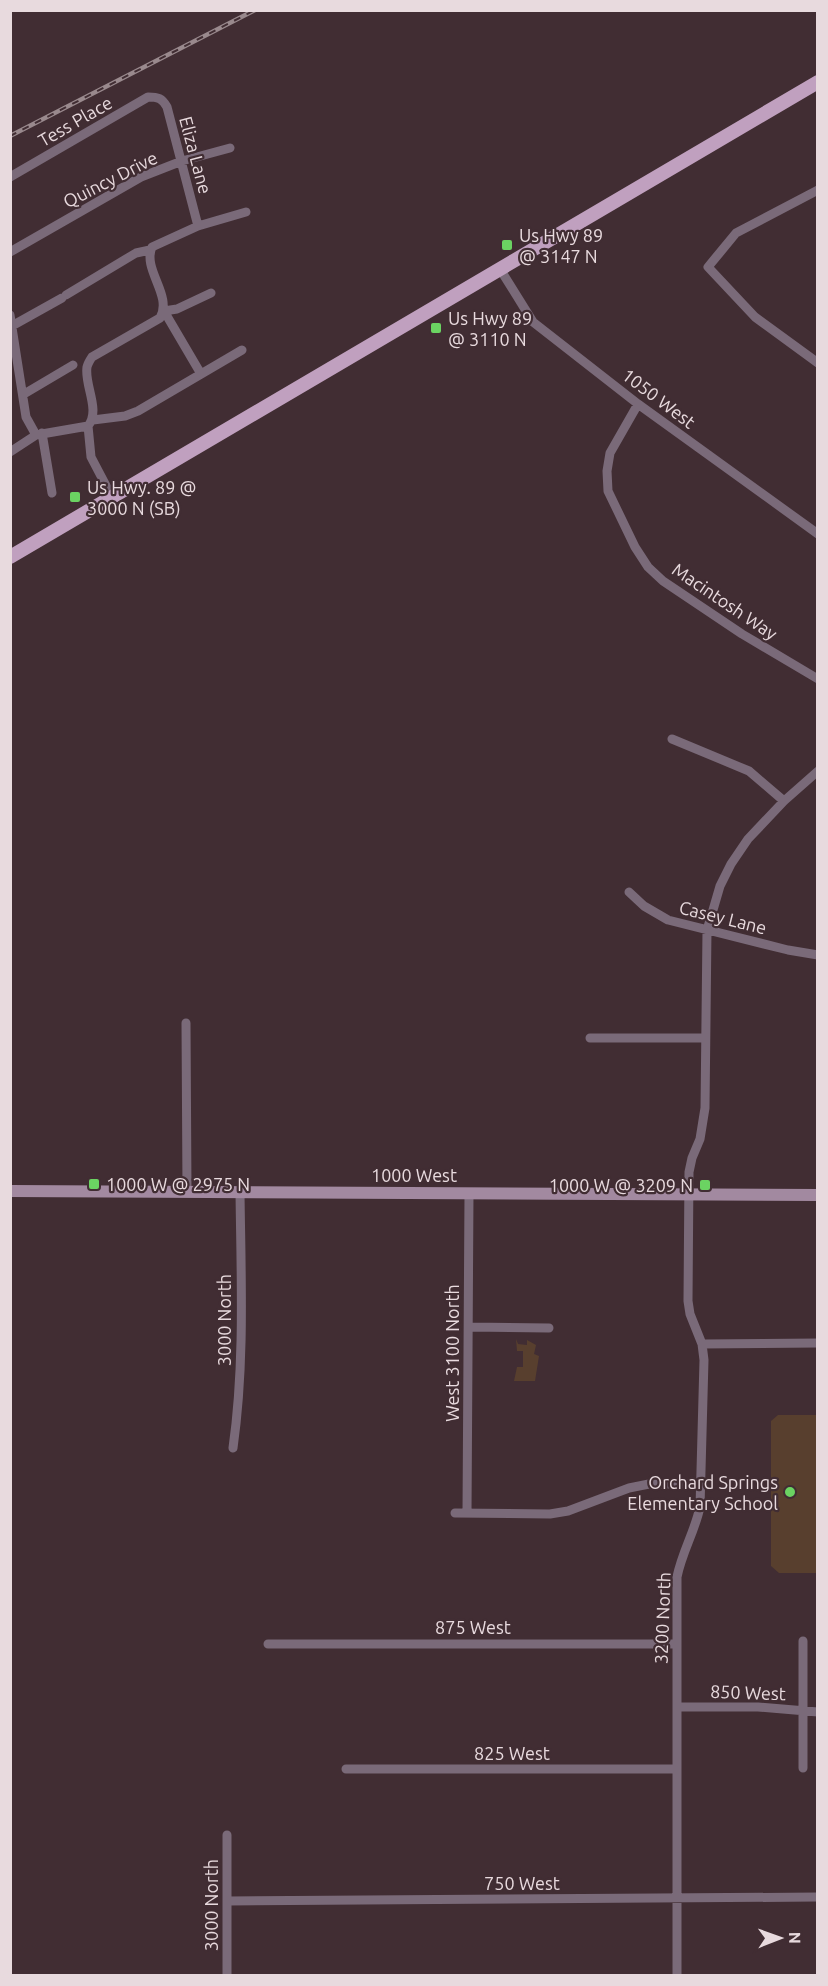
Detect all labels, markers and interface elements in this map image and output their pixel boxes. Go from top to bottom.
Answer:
street label: Tess Place [35,92,115,150]
street label: Eliza Lane [176,114,216,196]
street label: Quincy Drive [60,147,161,212]
place label: Us Hwy 89 @ 3147 N [519,225,603,266]
marker: Us Hwy 89 @ 3147 N [500,238,514,252]
place label: Us Hwy 89 @ 3110 N [448,308,532,349]
marker: Us Hwy 89 @ 3110 N [429,321,443,335]
street label: 1050 West [619,364,699,432]
place label: Us Hwy. 89 @ 3000 N (SB) [87,477,196,519]
marker: Us Hwy. 89 @ 3000 N (SB) [68,490,82,504]
street label: Macintosh Way [669,559,781,644]
street label: Casey Lane [677,896,769,938]
street label: 1000 West [371,1165,457,1185]
place label: 1000 W @ 2975 N [106,1174,250,1194]
place label: 1000 W @ 3209 N [549,1175,693,1195]
marker: 1000 W @ 2975 N [87,1177,101,1191]
marker: 1000 W @ 3209 N [698,1178,712,1192]
street label: 3000 North [214,1274,234,1366]
street label: West 3100 North [442,1284,462,1422]
place label: Orchard Springs Elementary School [627,1472,778,1513]
marker: Orchard Springs Elementary School [783,1485,797,1499]
street label: 3200 North [650,1572,674,1664]
street label: 875 West [435,1617,511,1637]
street label: 850 West [710,1681,786,1703]
street label: 825 West [474,1743,550,1763]
street label: 3000 North [201,1859,221,1951]
street label: 750 West [484,1873,560,1893]
north arrow [750,1908,810,1968]
text: N [786,1932,804,1944]

